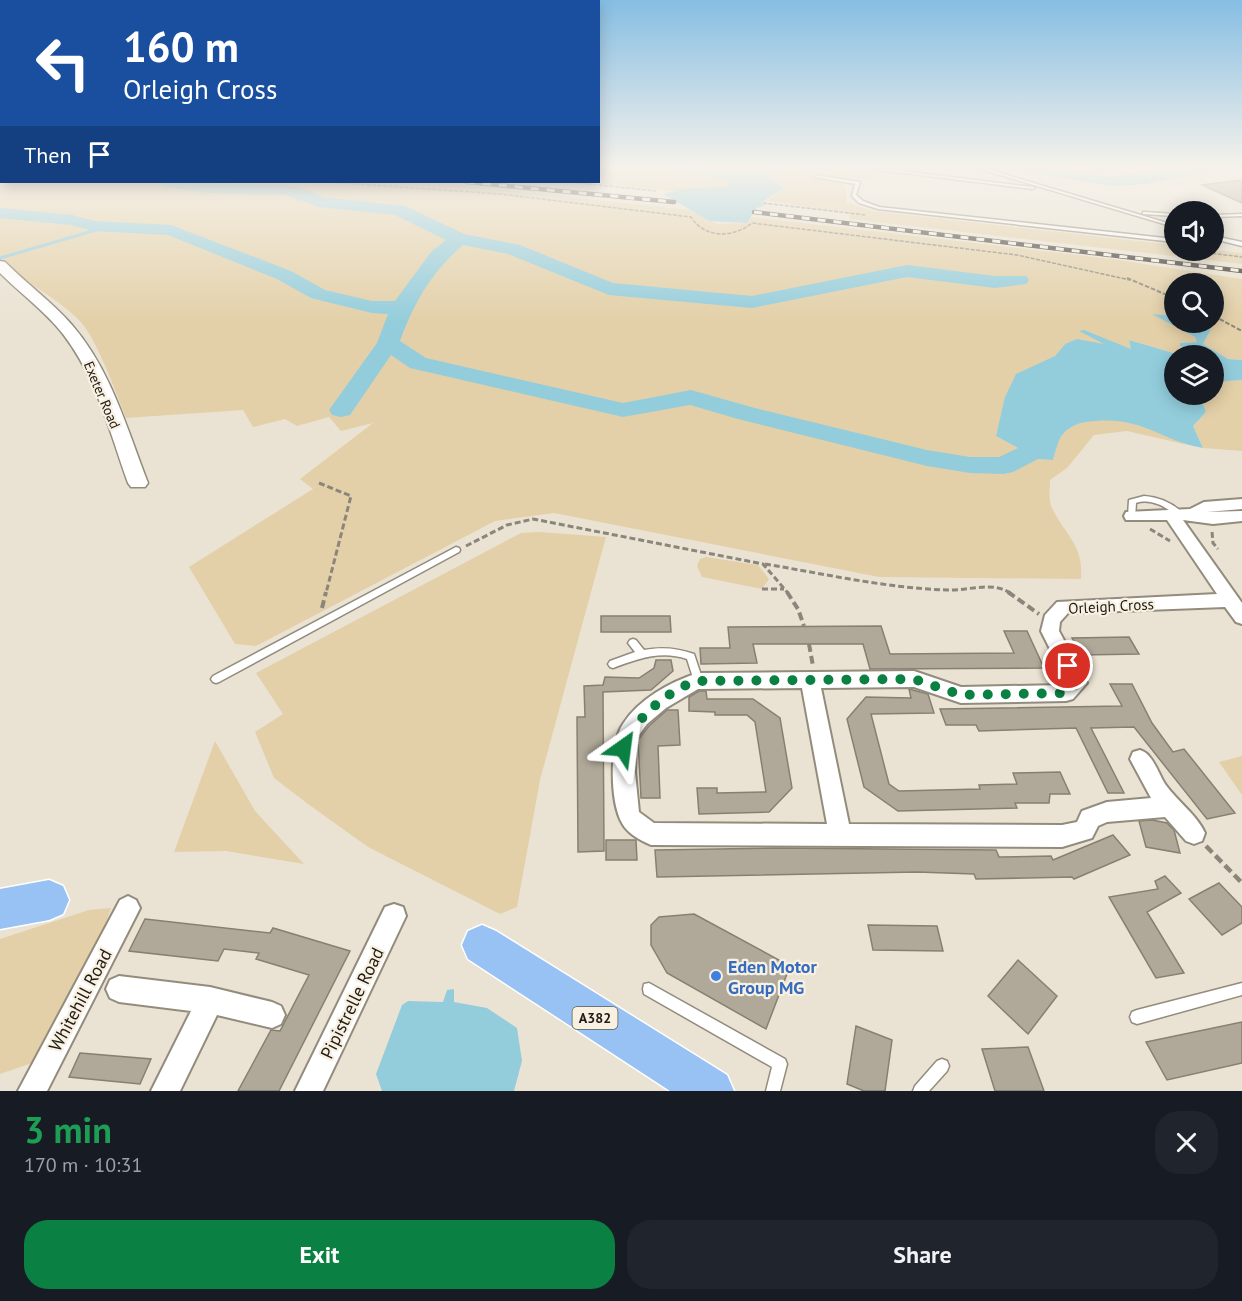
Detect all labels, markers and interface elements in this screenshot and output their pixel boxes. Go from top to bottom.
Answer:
text: 160 m [123,19,239,74]
icon: left [24,24,102,102]
text: Orleigh Cross [123,72,277,106]
icon: arrive [83,138,116,171]
text: Then [24,141,71,169]
map controls [1164,201,1224,405]
button: sound [1164,201,1224,261]
button: search [1164,273,1224,333]
button: layers [1164,345,1224,405]
street label: Exeter Road [80,359,124,431]
street label: Orleigh Cross [1068,594,1154,618]
pin [1042,640,1093,691]
icon: arrive [1051,649,1084,682]
position arrow [591,716,655,780]
street label: Pipistrelle Road [315,944,389,1062]
street label: Whitehill Road [43,945,117,1055]
place label: Eden Motor Group MG [728,955,818,999]
marker: Eden Motor Group MG [709,969,723,983]
road number: A382 [572,1007,618,1029]
text: 3 min [24,1106,112,1153]
button: close [1155,1111,1218,1174]
text: 170 m · 10:31 [24,1152,142,1178]
button: Exit [24,1220,615,1289]
button: Share [627,1220,1218,1289]

